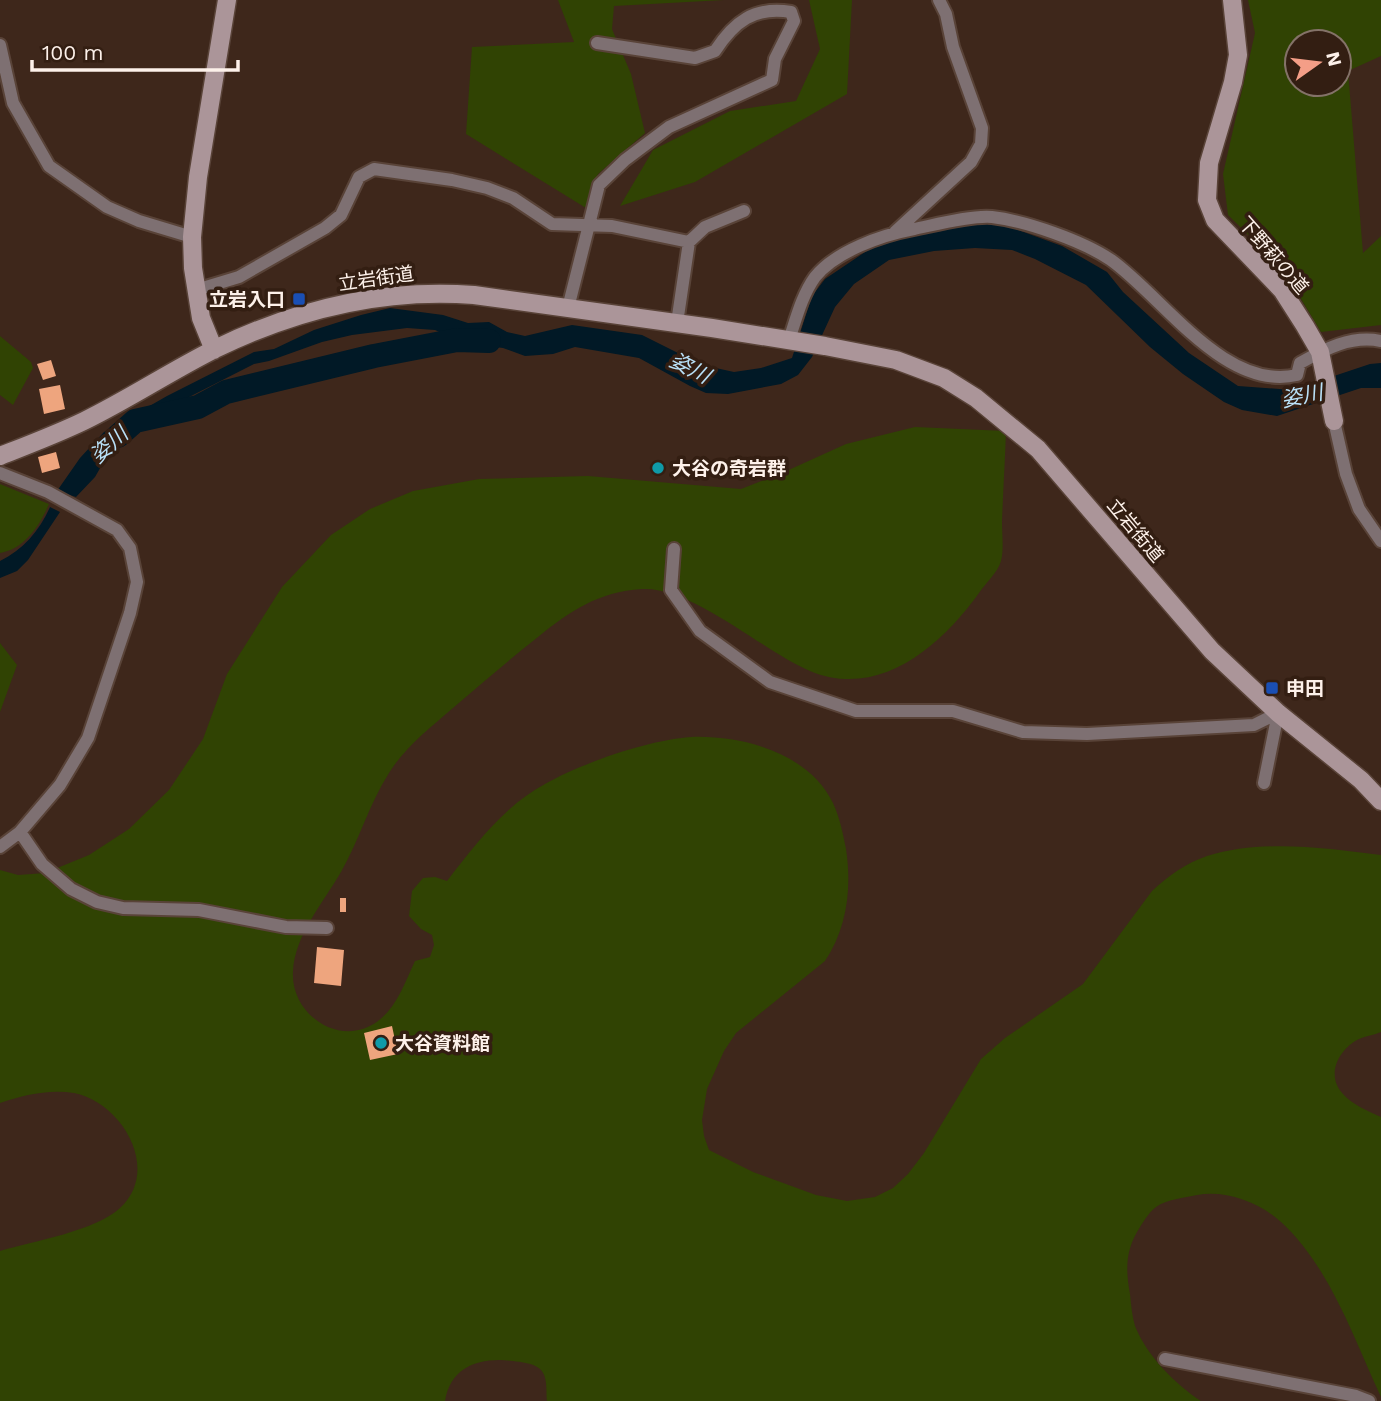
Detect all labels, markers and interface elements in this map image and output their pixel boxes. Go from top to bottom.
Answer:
scale bar [32,28,238,72]
north arrow [1283,28,1353,98]
text: 100 m [42,40,104,65]
text: N [1321,49,1347,69]
street label: 下野萩の道 [1234,212,1313,299]
street label: 立岩街道 [337,262,415,295]
place label: 立岩入口 [209,288,285,311]
marker: 立岩入口 [291,291,307,307]
water label: 姿川 [666,347,716,389]
water label: 姿川 [1279,379,1327,412]
water label: 姿川 [85,420,134,468]
place label: 大谷の奇岩群 [672,457,786,480]
marker: 大谷の奇岩群 [650,460,666,476]
street label: 立岩街道 [1102,494,1169,567]
place label: 申田 [1286,677,1324,700]
marker: 申田 [1264,680,1280,696]
place label: 大谷資料館 [395,1032,490,1055]
marker: 大谷資料館 [373,1035,389,1051]

